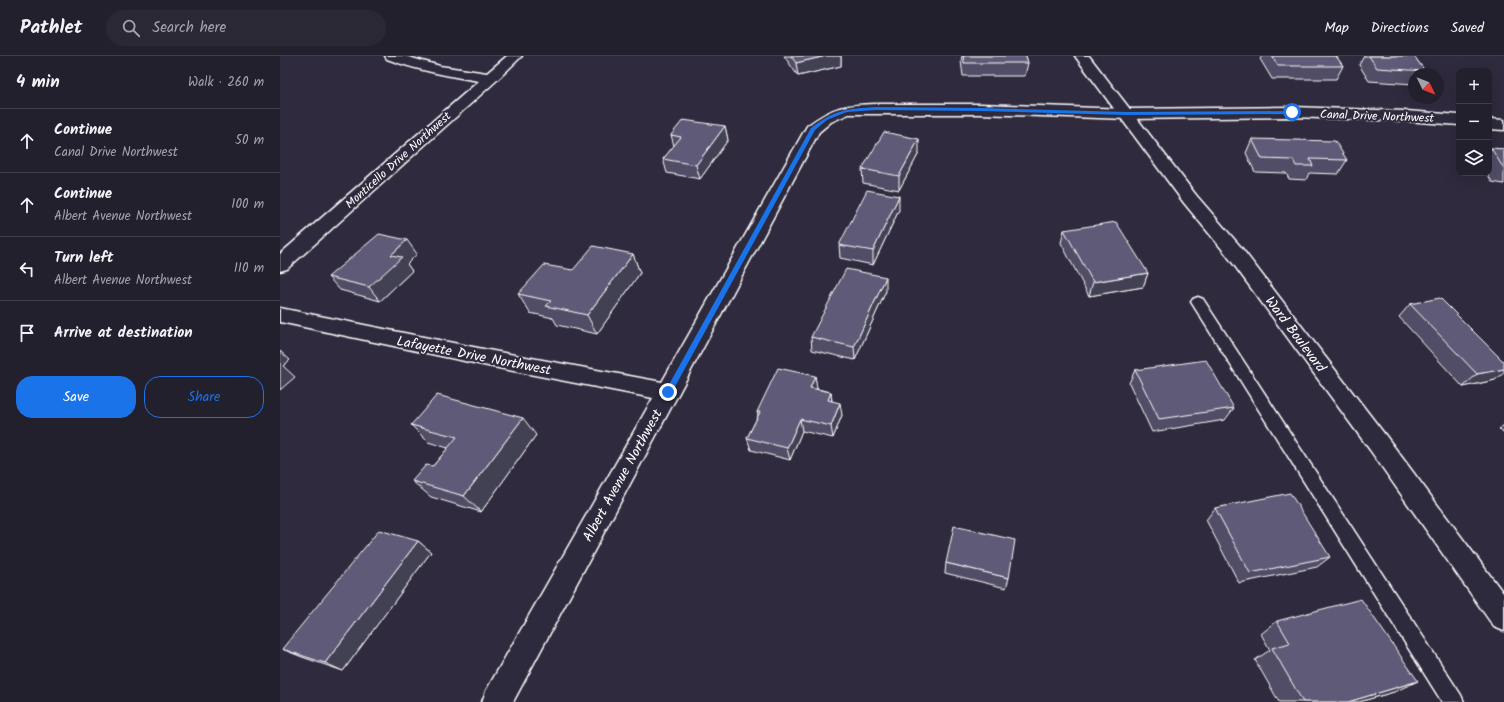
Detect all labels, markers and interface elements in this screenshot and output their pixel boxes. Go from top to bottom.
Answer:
search box [106,10,386,46]
text: Pathlet [20,13,82,43]
text: Search here [152,16,226,40]
icon: search [120,17,142,39]
text: Map [1324,17,1349,39]
text: Directions [1371,17,1429,39]
text: Saved [1451,17,1484,39]
north arrow [1408,68,1444,104]
map controls [1456,68,1492,176]
button: + [1456,68,1492,104]
text: 4 min [16,69,60,96]
text: Walk · 260 m [188,72,264,93]
route start [1283,103,1301,121]
button: − [1456,104,1492,140]
street label: Canal Drive Northwest [1320,105,1435,128]
street label: Monticello Drive Northwest [341,107,456,213]
text: Continue [54,118,112,142]
icon: ahead [16,130,38,152]
text: 50 m [235,130,264,151]
button: layers [1456,140,1492,176]
text: Canal Drive Northwest [54,142,178,163]
text: Continue [54,182,112,206]
icon: ahead [16,194,38,216]
text: 100 m [231,194,264,215]
text: Albert Avenue Northwest [54,206,192,227]
text: Turn left [54,246,114,270]
icon: left [16,258,38,280]
text: 110 m [234,258,264,279]
text: Albert Avenue Northwest [54,270,192,291]
street label: Ward Boulevard [1259,292,1332,378]
text: Arrive at destination [54,321,193,345]
icon: arrive [16,322,38,344]
street label: Lafayette Drive Northwest [395,330,554,382]
button: Save [16,376,136,418]
button: Share [144,376,264,418]
route end [659,383,677,401]
street label: Albert Avenue Northwest [577,405,669,546]

